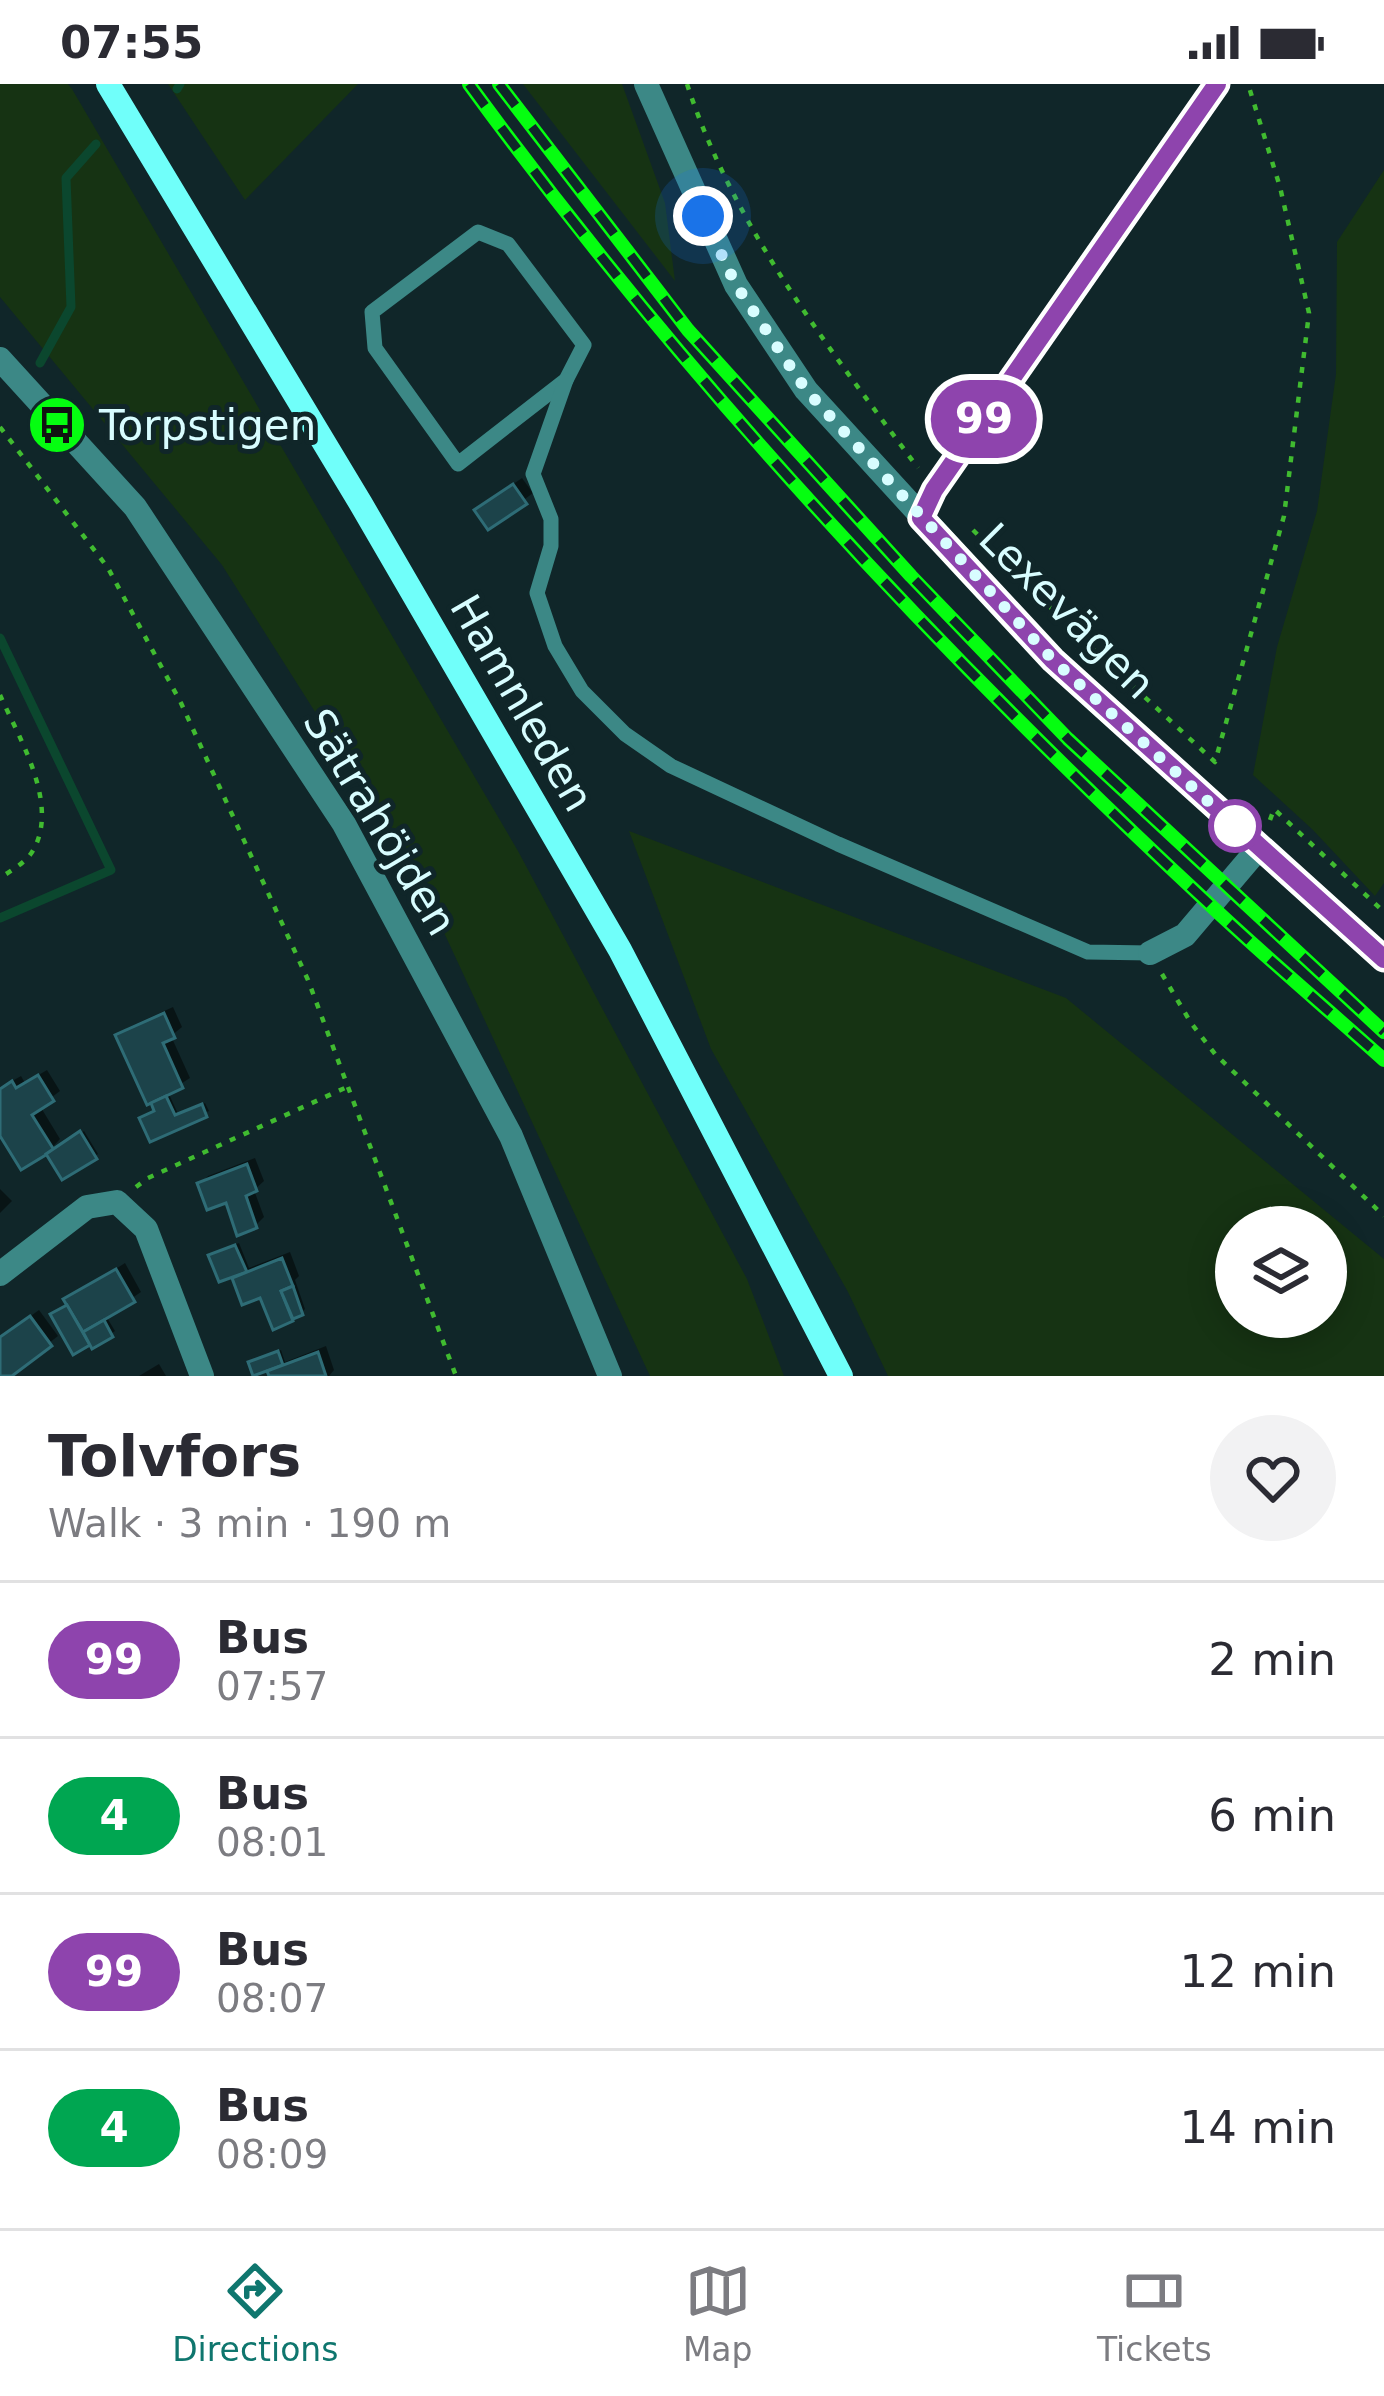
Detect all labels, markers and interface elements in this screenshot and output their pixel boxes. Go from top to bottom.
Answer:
text: 07:55 [60,16,203,69]
your location [673,186,733,246]
line badge: 99 [930,380,1038,458]
bus stop icon: Torpstigen [26,394,88,456]
text: 99 [955,394,1013,443]
place label: Torpstigen [98,401,316,450]
street label: Lexevägen [969,513,1165,709]
street label: Hamnleden [440,586,604,820]
street label: Sätrahöjden [293,700,467,944]
unlabelled marker [1210,801,1260,851]
map controls [1215,1206,1347,1338]
button: layers [1215,1206,1347,1338]
button: heart [1210,1415,1336,1541]
text: Tolvfors [48,1423,301,1489]
text: Walk · 3 min · 190 m [48,1501,451,1546]
text: Bus [216,1611,309,1664]
text: 2 min [1208,1633,1336,1686]
text: 99 [85,1635,143,1684]
text: 07:57 [216,1664,328,1709]
text: Bus [216,1767,309,1820]
text: 6 min [1208,1789,1336,1842]
text: 4 [99,1791,129,1840]
text: 08:01 [216,1820,328,1865]
text: Bus [216,1923,309,1976]
text: 12 min [1180,1945,1336,1998]
text: 99 [85,1947,143,1996]
text: 08:07 [216,1976,328,2021]
text: Bus [216,2079,309,2132]
text: 14 min [1180,2101,1336,2154]
text: 4 [99,2103,129,2152]
text: 08:09 [216,2132,328,2177]
tab: Directions [172,2258,338,2369]
tab: Map [683,2258,753,2369]
tab: Tickets [1097,2258,1212,2369]

